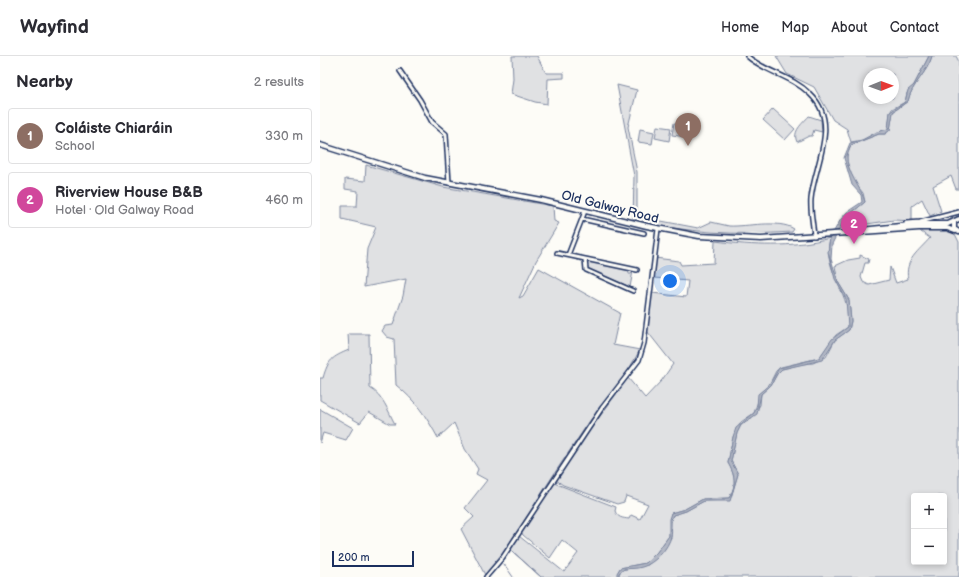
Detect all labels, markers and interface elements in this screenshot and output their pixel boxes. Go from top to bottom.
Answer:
text: Wayfind [20,16,89,39]
text: Home [721,19,759,36]
text: Map [781,19,809,36]
text: About [831,19,868,36]
text: Contact [890,19,939,36]
north arrow [863,68,899,104]
text: Nearby [16,72,73,92]
text: 2 results [254,74,304,90]
pin: 1 [675,113,701,146]
text: Coláiste Chiaráin [55,119,173,138]
text: 1 [27,128,33,144]
text: 330 m [265,128,303,144]
text: School [55,138,95,154]
text: Riverview House B&B [55,183,203,202]
street label: Old Galway Road [560,187,660,227]
text: 2 [26,192,34,208]
text: 460 m [265,192,303,208]
text: Hotel · Old Galway Road [55,202,194,218]
pin: 2 [841,211,867,244]
your location [660,271,680,291]
map controls [911,493,947,565]
button: + [911,493,947,529]
button: − [911,529,947,565]
scale bar [332,549,414,568]
text: 200 m [338,551,370,564]

